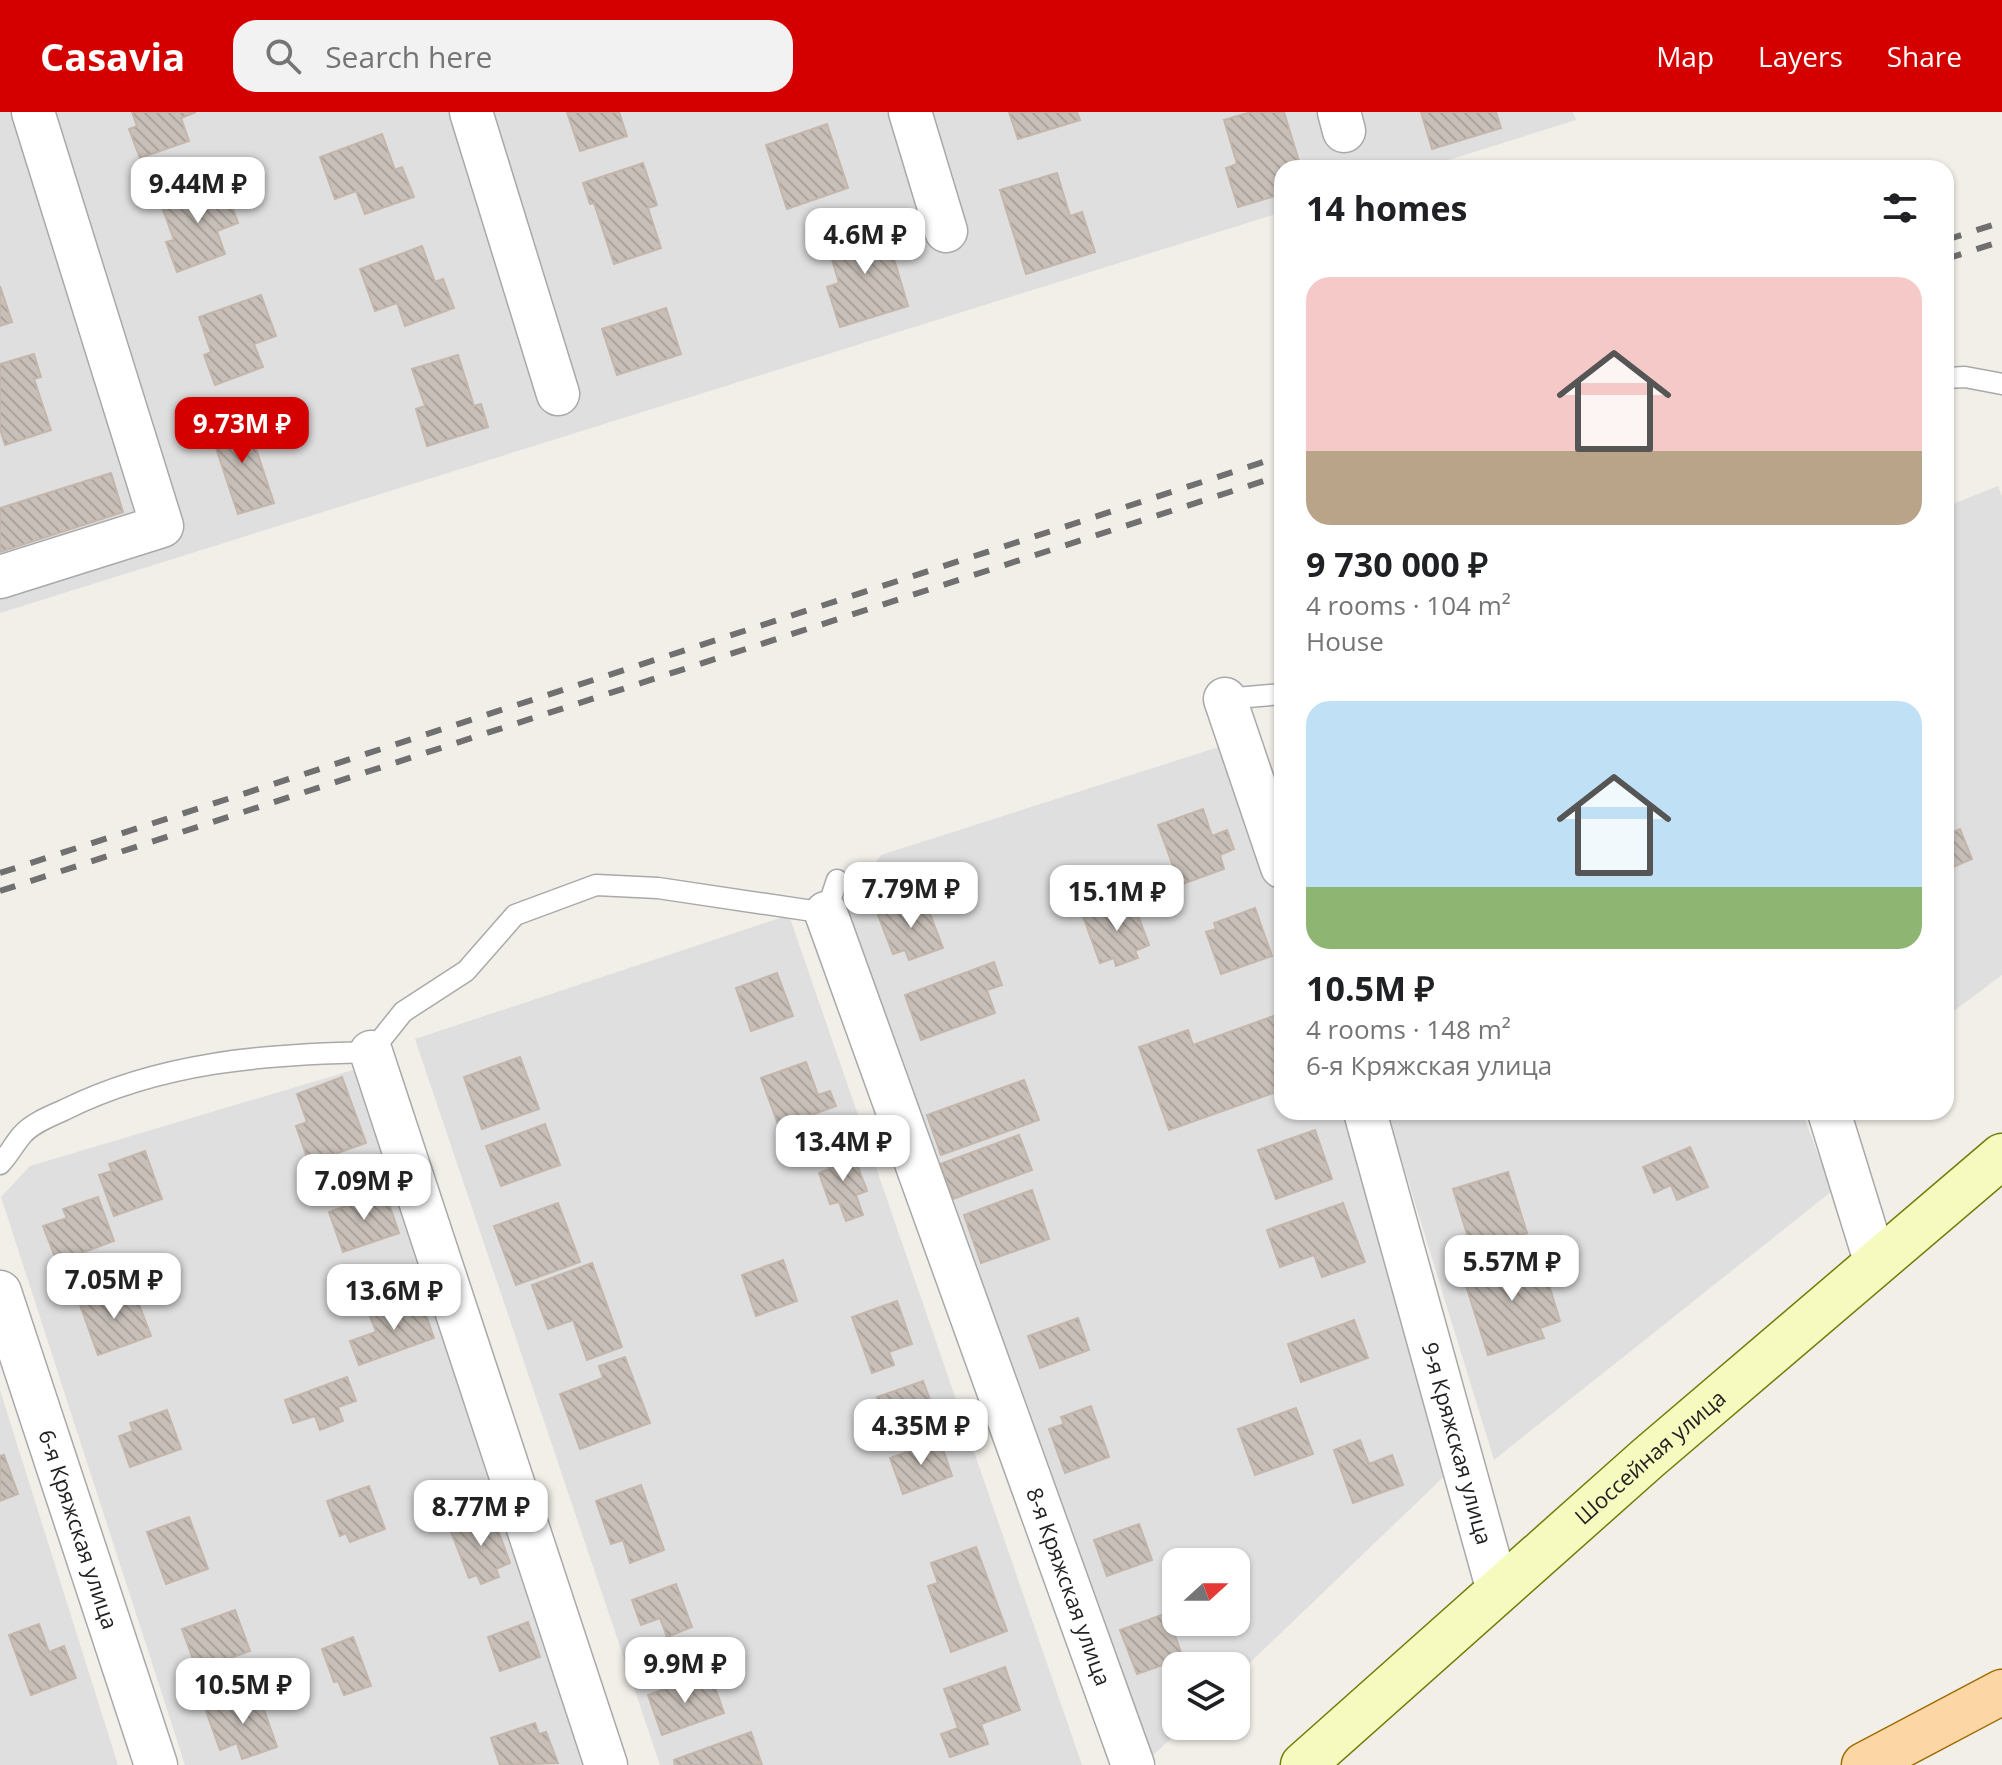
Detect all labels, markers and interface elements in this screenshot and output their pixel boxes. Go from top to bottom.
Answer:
search box [233,20,793,92]
text: Casavia [40,30,185,82]
icon: search [261,34,305,78]
text: Search here [325,36,492,77]
text: Map [1656,37,1714,75]
text: Layers [1758,37,1843,75]
text: Share [1887,37,1962,75]
pin: 9.44M ₽ [124,157,272,225]
text: 9.44M ₽ [149,165,247,201]
text: 14 homes [1306,185,1467,231]
icon: filters [1878,186,1922,230]
pin: 4.6M ₽ [800,208,930,276]
text: 4.6M ₽ [823,216,907,252]
icon: home [1542,329,1686,473]
pin: 9.73M ₽ [168,397,316,465]
text: 9.73M ₽ [193,405,291,441]
text: 9 730 000 ₽ [1306,541,1488,587]
text: 4 rooms · 104 m² [1306,587,1511,623]
text: House [1306,623,1384,659]
icon: home [1542,753,1686,897]
pin: 7.79M ₽ [837,862,985,930]
pin: 15.1M ₽ [1043,865,1191,933]
text: 7.79M ₽ [862,870,960,906]
text: 15.1M ₽ [1068,873,1166,909]
text: 10.5M ₽ [1306,965,1435,1011]
text: 4 rooms · 148 m² [1306,1011,1511,1047]
text: 6-я Кряжская улица [1306,1047,1552,1083]
pin: 13.4M ₽ [769,1115,917,1183]
text: 13.4M ₽ [794,1123,892,1159]
pin: 7.09M ₽ [290,1154,438,1222]
text: 7.09M ₽ [315,1162,413,1198]
pin: 5.57M ₽ [1438,1235,1586,1303]
text: 5.57M ₽ [1463,1243,1561,1279]
pin: 7.05M ₽ [40,1253,188,1321]
text: 7.05M ₽ [65,1261,163,1297]
pin: 13.6M ₽ [320,1264,468,1332]
text: 13.6M ₽ [345,1272,443,1308]
street label: 9-я Кряжская улица [1416,1339,1500,1548]
street label: Шоссейная улица [1568,1382,1731,1531]
pin: 4.35M ₽ [847,1399,995,1467]
text: 4.35M ₽ [872,1407,970,1443]
street label: 6-я Кряжская улица [32,1425,126,1633]
pin: 8.77M ₽ [407,1480,555,1548]
street label: 8-я Кряжская улица [1020,1483,1119,1689]
text: 8.77M ₽ [432,1488,530,1524]
north arrow [1162,1548,1250,1636]
map controls [1162,1548,1250,1740]
pin: 9.9M ₽ [620,1637,750,1705]
text: 9.9M ₽ [643,1645,727,1681]
button: layers [1162,1652,1250,1740]
pin: 10.5M ₽ [169,1658,317,1726]
text: 10.5M ₽ [194,1666,292,1702]

